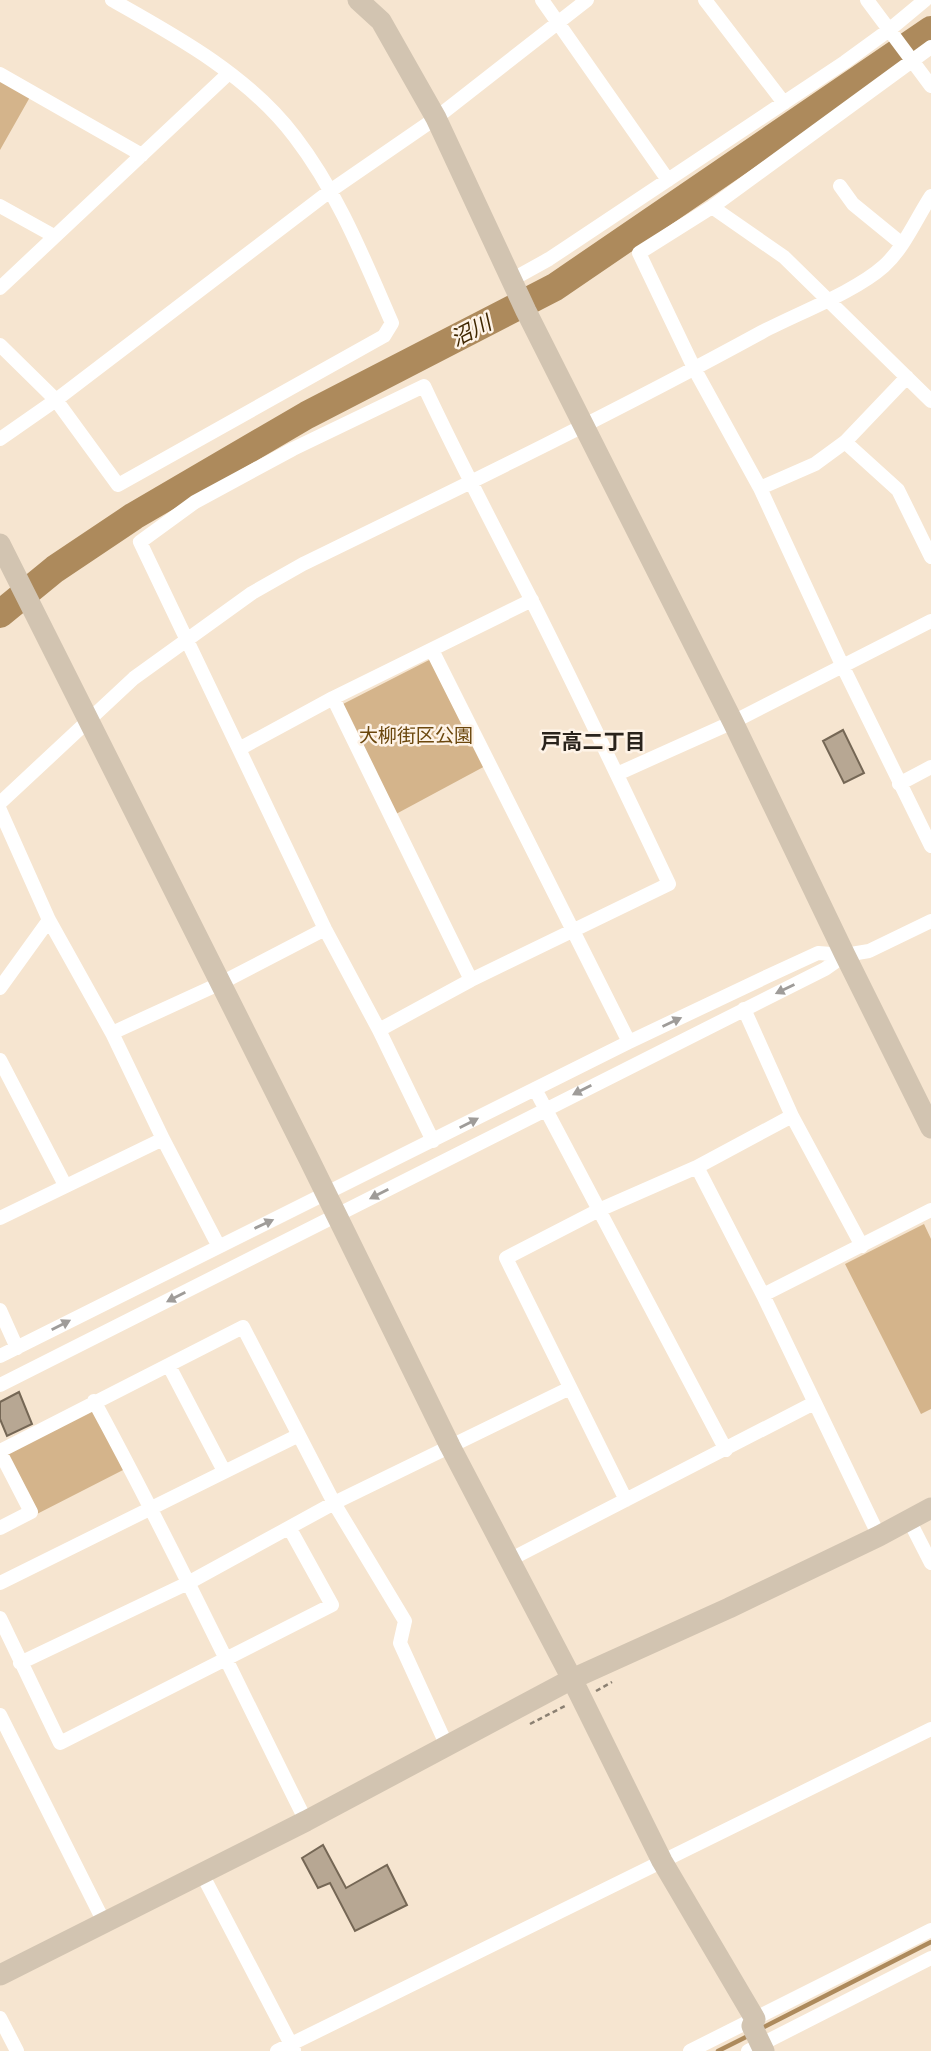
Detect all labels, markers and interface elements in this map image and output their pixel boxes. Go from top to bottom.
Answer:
water label: 沼川 [446,309,497,352]
park label: 大柳街区公園 [359,724,473,748]
district label: 戸高二丁目 [541,729,646,755]
one-way arrow [775,983,795,994]
one-way arrow [662,1016,682,1027]
one-way arrow [572,1085,592,1096]
one-way arrow [459,1118,479,1129]
one-way arrow [369,1189,389,1200]
one-way arrow [254,1218,275,1229]
one-way arrow [166,1291,186,1302]
one-way arrow [51,1320,71,1331]

